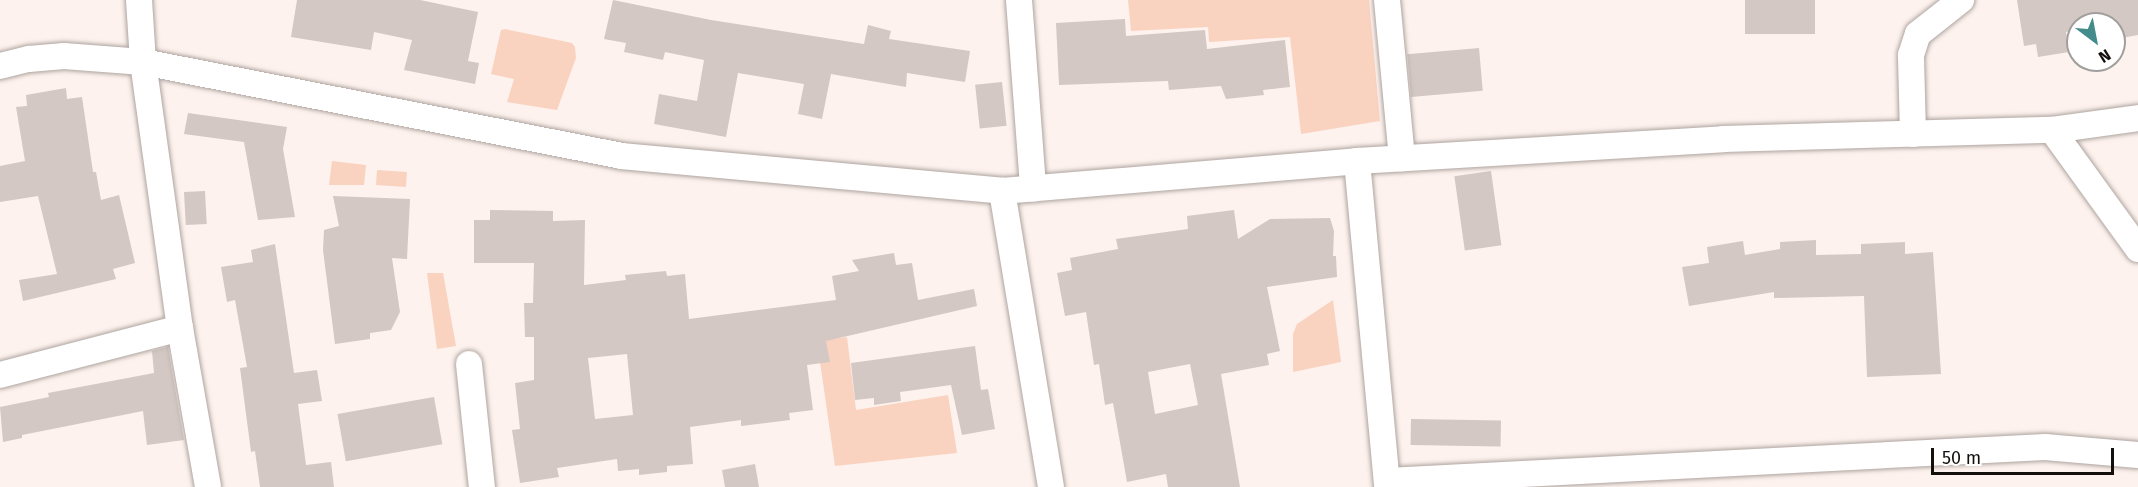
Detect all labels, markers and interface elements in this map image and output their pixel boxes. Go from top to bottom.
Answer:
north arrow [2066,12,2126,72]
text: N [2095,45,2114,67]
scale bar [1934,436,2117,474]
text: 50 m [1942,447,1981,469]

